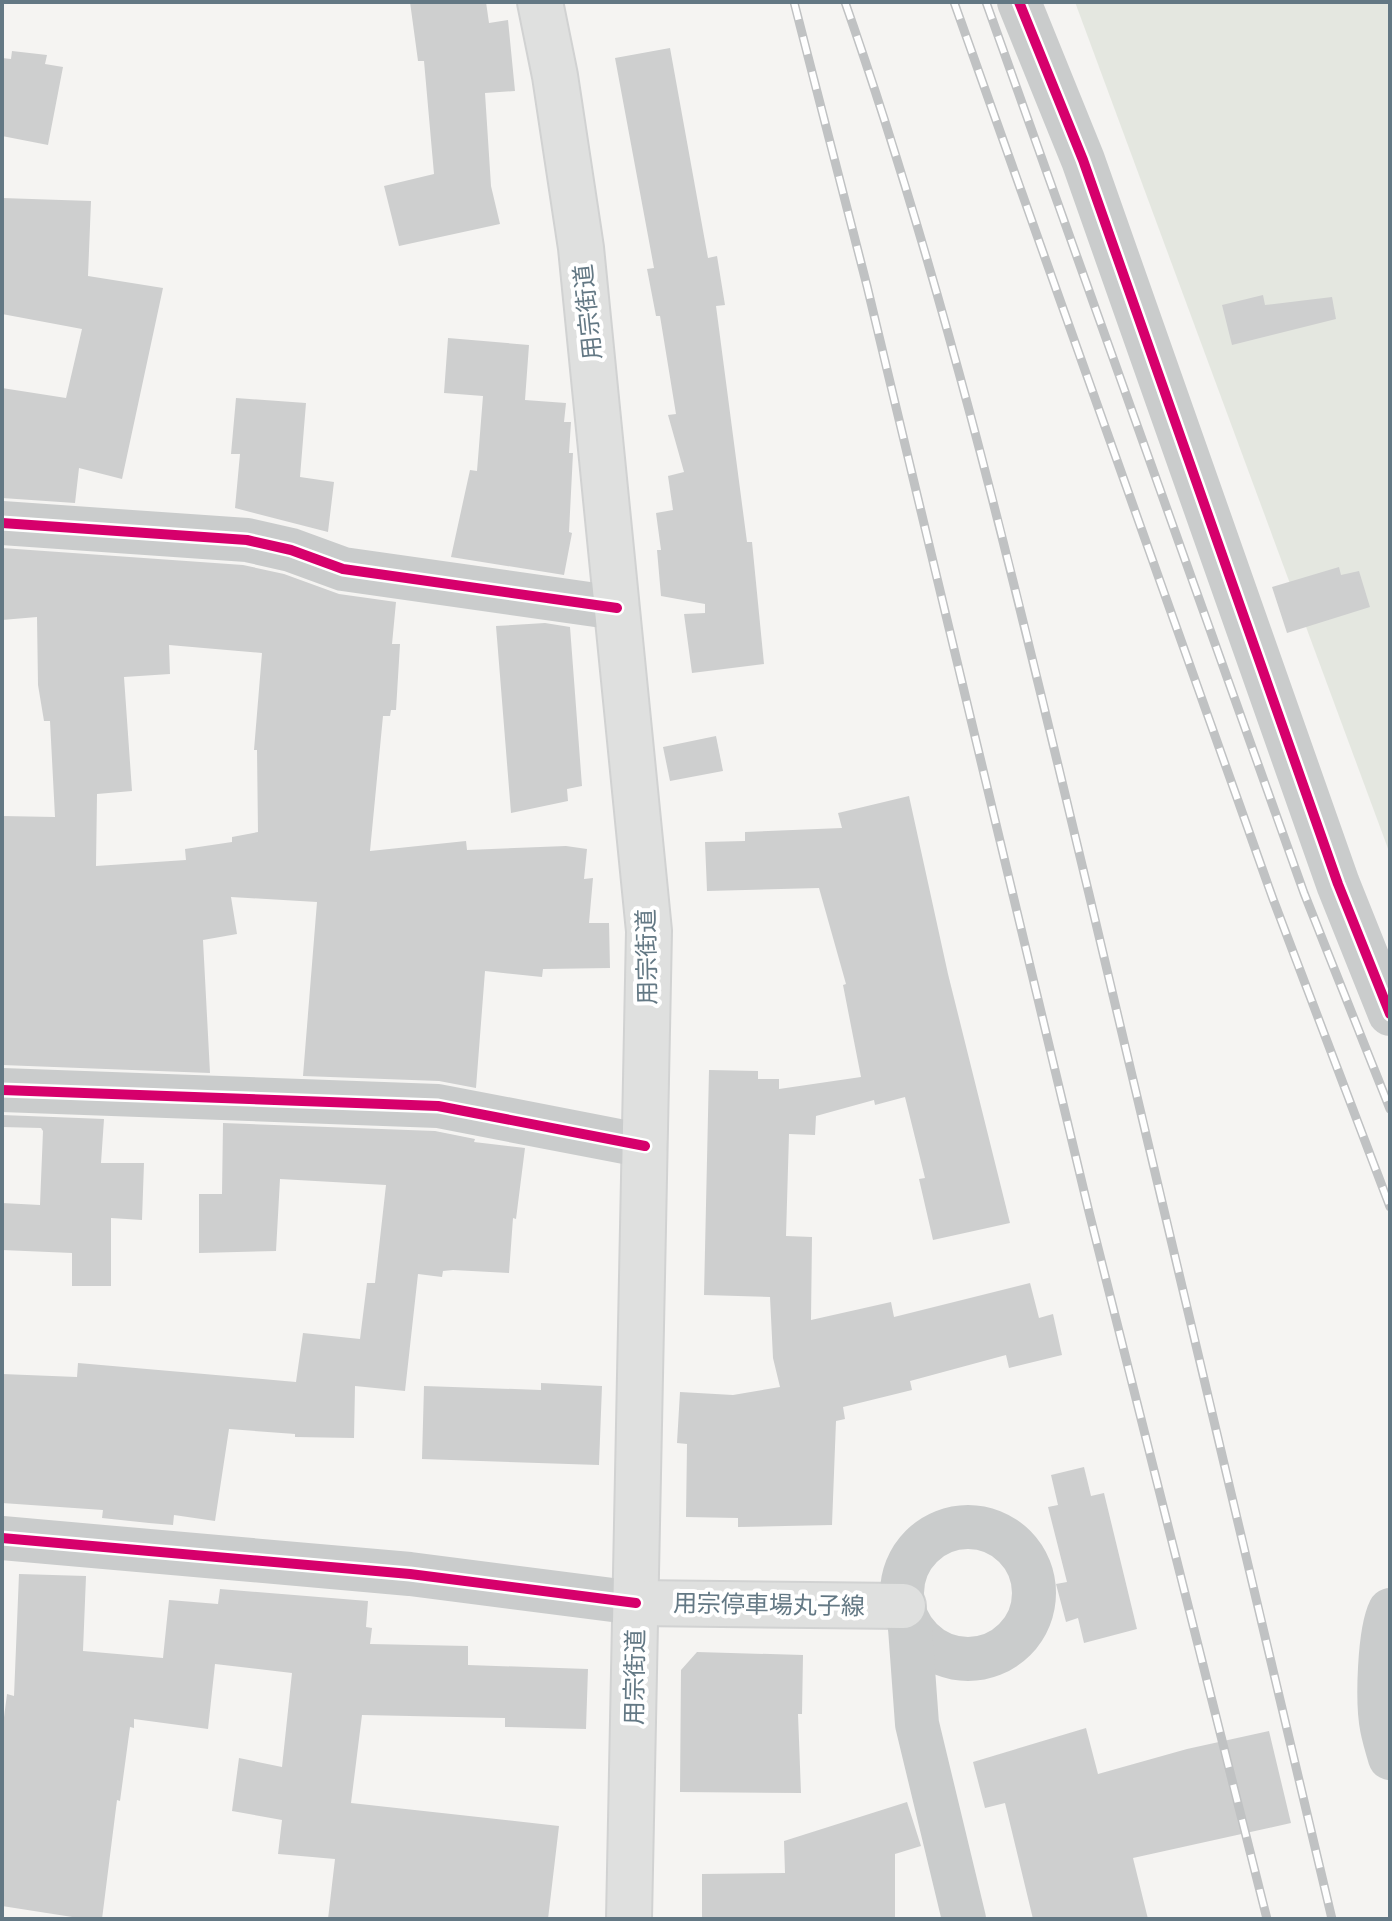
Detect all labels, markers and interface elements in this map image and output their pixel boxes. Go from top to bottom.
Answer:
street label: 用宗街道 [569,263,607,361]
street label: 用宗街道 [632,909,662,1005]
street label: 用宗停車場丸子線 [673,1589,865,1621]
street label: 用宗街道 [620,1629,650,1725]

